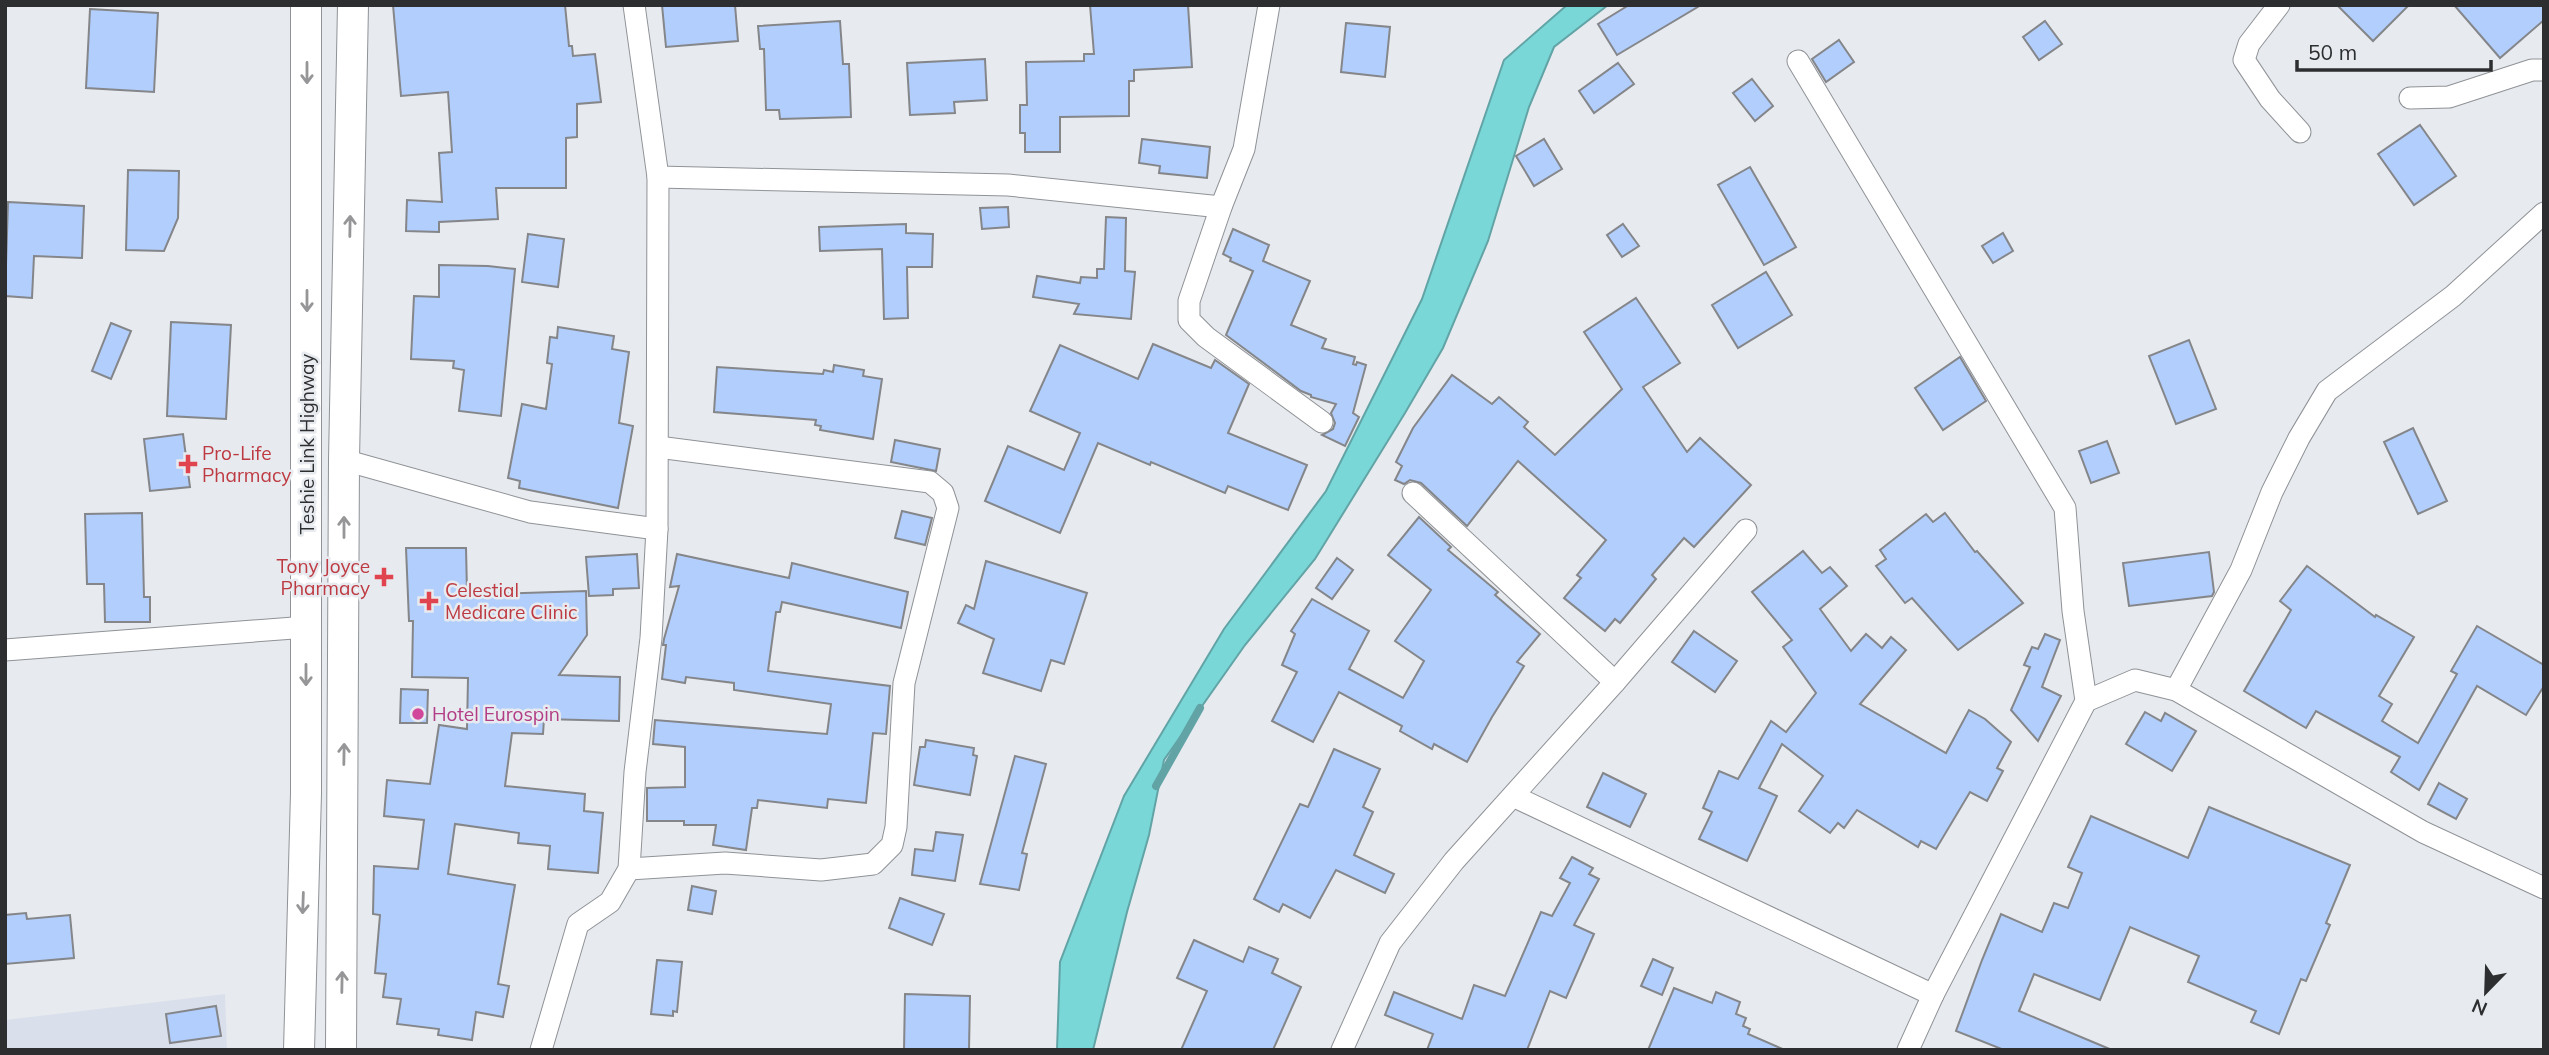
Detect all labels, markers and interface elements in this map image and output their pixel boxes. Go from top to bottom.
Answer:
scale bar [2297,28,2491,72]
text: 50 m [2308,39,2357,65]
one-way arrow [300,62,314,85]
one-way arrow [343,214,356,237]
one-way arrow [300,289,314,312]
street label: Teshie Link Highway [295,354,319,534]
place label: Pro-Life Pharmacy [202,441,291,487]
marker: Pro-Life Pharmacy [180,456,196,472]
one-way arrow [337,515,351,538]
place label: Tony Joyce Pharmacy [277,554,370,600]
marker: Tony Joyce Pharmacy [376,569,392,585]
place label: Celestial Medicare Clinic [445,578,577,624]
marker: Celestial Medicare Clinic [419,591,439,611]
one-way arrow [299,664,313,687]
place label: Hotel Eurospin [432,702,560,726]
marker: Hotel Eurospin [410,706,426,722]
one-way arrow [337,743,351,766]
one-way arrow [296,891,310,914]
north arrow [2451,957,2521,1027]
one-way arrow [335,970,349,993]
text: N [2468,994,2491,1021]

